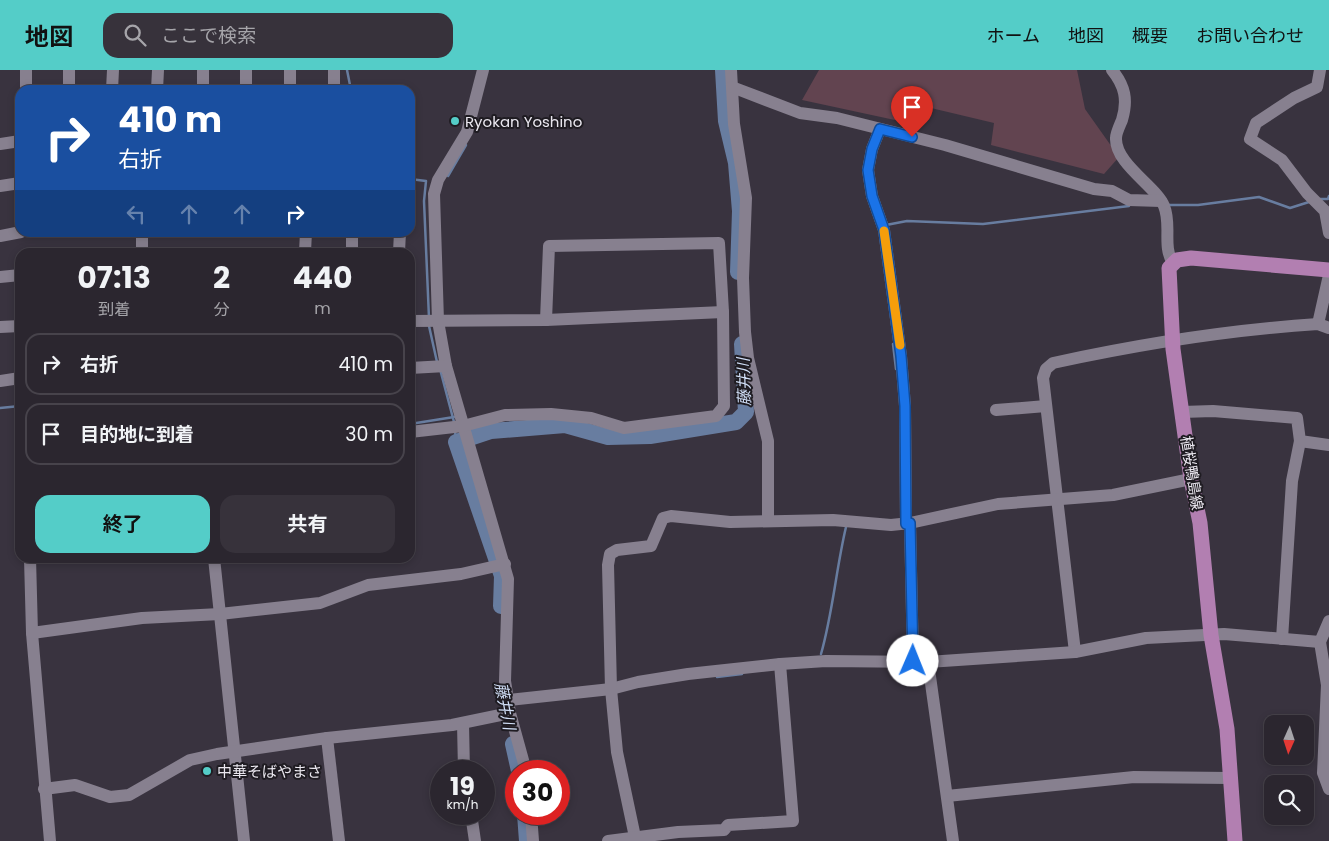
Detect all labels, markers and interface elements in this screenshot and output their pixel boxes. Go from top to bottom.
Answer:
search box [103,13,453,58]
text: 地図 [25,20,73,53]
icon: search [121,21,149,49]
text: ここで検索 [161,22,256,49]
text: ホーム [987,23,1040,48]
text: 地図 [1068,23,1104,48]
text: 概要 [1132,23,1168,48]
text: お問い合わせ [1196,23,1304,48]
pin [891,86,933,137]
icon: arrive [898,93,926,121]
text: 410 m [118,95,222,144]
icon: right [35,105,100,170]
place label: Ryokan Yoshino [465,111,582,132]
marker: Ryokan Yoshino [449,115,461,127]
text: 右折 [118,144,162,175]
icon: left [122,200,150,228]
icon: ahead [175,200,203,228]
icon: ahead [228,200,256,228]
icon: right [281,200,309,228]
text: 07:13 [77,256,151,299]
text: 2 [213,256,230,299]
text: 440 [293,256,353,299]
text: m [314,297,331,320]
text: 到着 [98,298,130,321]
text: 分 [214,298,230,321]
icon: right [37,350,65,378]
text: 右折 [80,351,118,378]
text: 410 m [338,351,393,378]
water label: 藤井川 [732,356,756,406]
icon: arrive [37,420,65,448]
text: 目的地に到着 [80,421,194,448]
text: 30 m [345,421,393,448]
street label: 植桜鴨島線 [1176,434,1208,512]
button: 終了 [35,495,210,553]
button: 共有 [220,495,395,553]
position arrow [886,634,938,686]
water label: 藤井川 [489,680,521,734]
north arrow [1264,715,1314,765]
map controls [1264,715,1314,825]
speed limit sign: 30 [505,760,570,825]
place label: 中華そばやまさ [217,761,322,782]
marker: 中華そばやまさ [201,765,213,777]
text: 19 [450,769,475,804]
button: search [1264,775,1314,825]
text: km/h [447,796,478,813]

